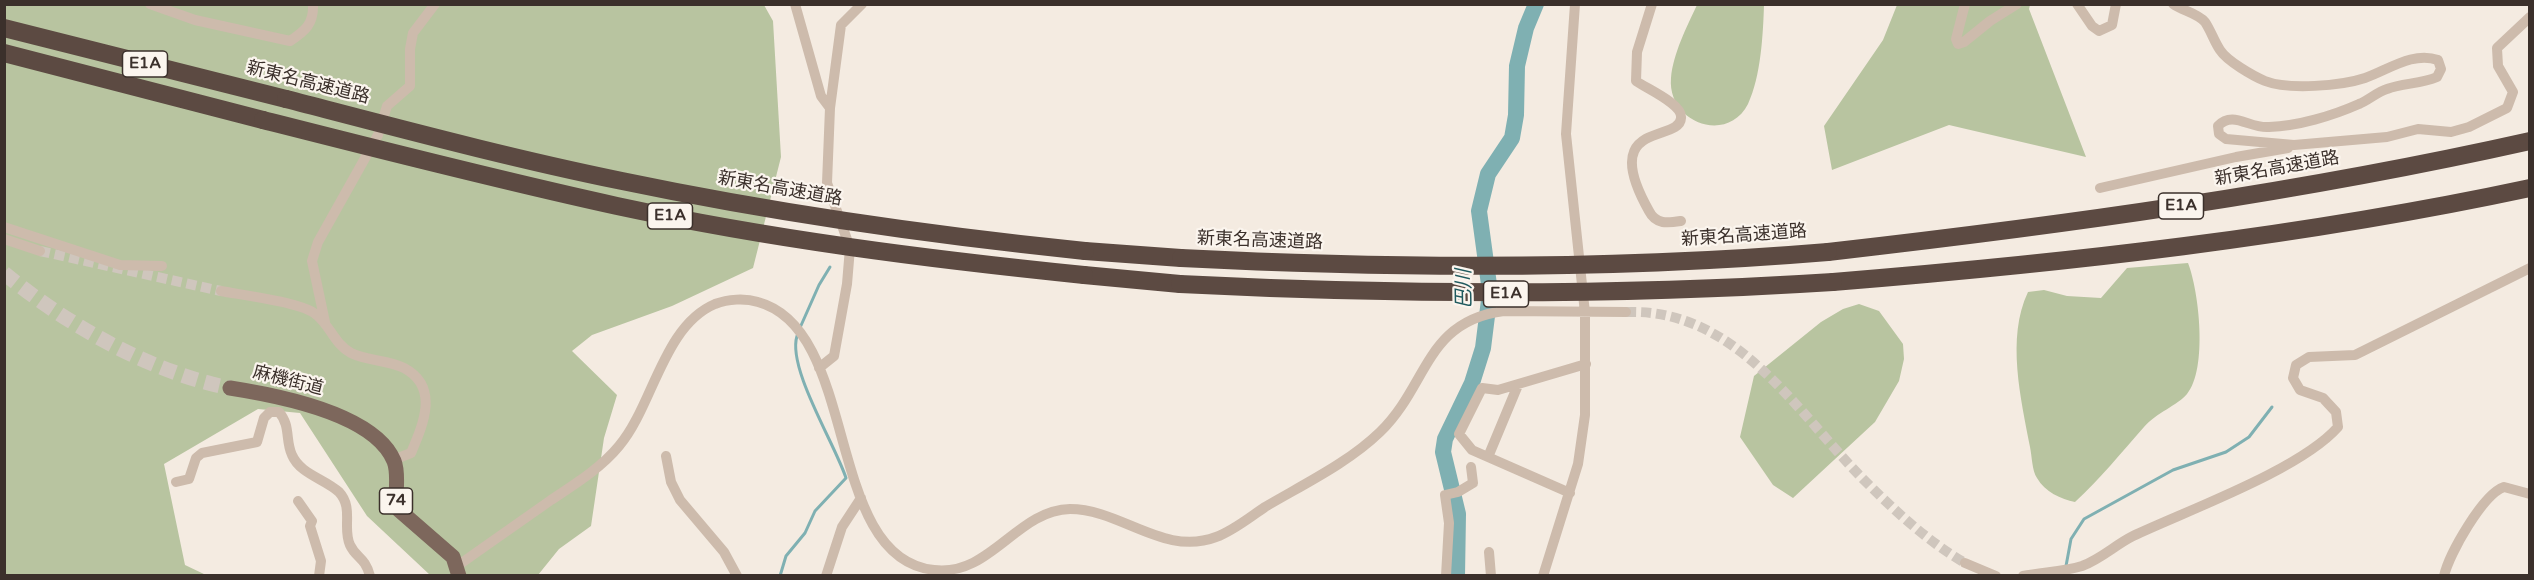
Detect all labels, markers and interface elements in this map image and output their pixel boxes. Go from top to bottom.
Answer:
road number: E1A [122,51,168,77]
street label: 新東名高速道路 [244,57,372,109]
street label: 新東名高速道路 [2213,147,2341,191]
street label: 新東名高速道路 [716,167,844,211]
road number: E1A [2158,193,2204,219]
road number: E1A [648,203,692,229]
street label: 新東名高速道路 [1680,221,1808,251]
street label: 新東名高速道路 [1197,228,1323,254]
water label: 巴川 [1453,269,1477,309]
road number: E1A [1484,281,1528,307]
street label: 麻機街道 [250,362,326,400]
road number: 74 [380,488,412,514]

